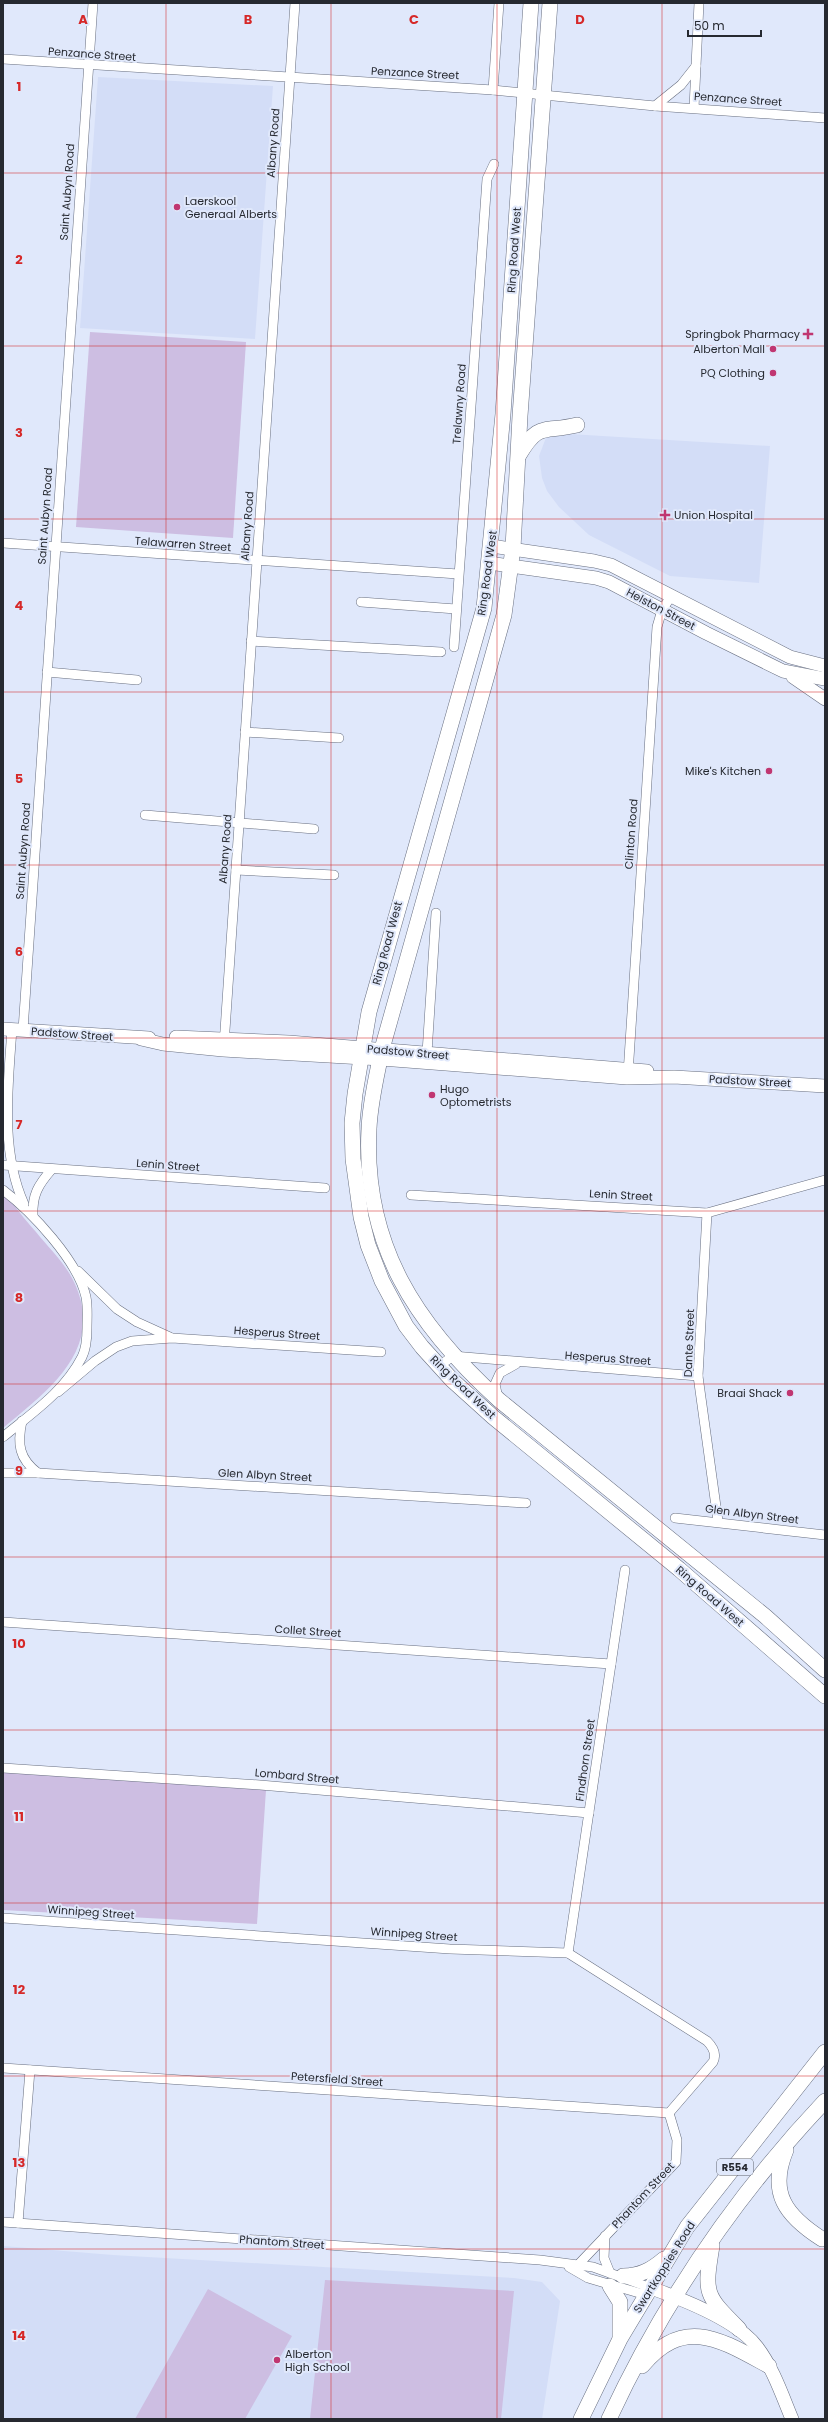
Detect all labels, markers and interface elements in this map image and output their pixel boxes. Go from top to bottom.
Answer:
text: A [78,10,88,29]
text: B [244,10,253,29]
text: C [409,10,419,29]
text: D [575,10,585,29]
scale bar [688,12,761,38]
text: 50 m [694,17,725,34]
street label: Penzance Street [47,43,137,65]
street label: Penzance Street [370,63,460,83]
text: 1 [17,77,21,96]
street label: Penzance Street [693,88,783,110]
street label: Albany Road [263,108,283,178]
street label: Saint Aubyn Road [56,143,78,241]
place label: Laerskool Generaal Alberts [185,193,277,222]
marker: Laerskool Generaal Alberts [172,202,182,212]
street label: Ring Road West [503,207,525,293]
text: 2 [15,250,23,269]
place label: Springbok Pharmacy [685,326,801,342]
marker: Springbok Pharmacy [803,329,813,339]
place label: Alberton Mall [693,341,765,357]
marker: Alberton Mall [768,344,778,354]
street label: Trelawny Road [448,363,470,445]
place label: PQ Clothing [701,365,765,381]
marker: PQ Clothing [768,368,778,378]
text: 3 [15,423,23,442]
street label: Saint Aubyn Road [34,467,56,565]
street label: Albany Road [237,491,257,561]
place label: Union Hospital [674,507,753,523]
marker: Union Hospital [659,509,671,521]
street label: Ring Road West [473,529,501,617]
street label: Telawarren Street [134,533,232,555]
street label: Helston Street [624,584,698,634]
text: 4 [15,596,24,615]
place label: Mike's Kitchen [685,763,761,779]
marker: Mike's Kitchen [764,766,774,776]
text: 5 [15,769,23,788]
street label: Clinton Road [621,798,641,870]
street label: Saint Aubyn Road [12,802,34,900]
street label: Albany Road [215,814,235,884]
street label: Ring Road West [368,900,406,986]
text: 6 [15,942,23,961]
street label: Padstow Street [30,1023,114,1045]
street label: Padstow Street [366,1040,450,1064]
street label: Padstow Street [709,1071,791,1091]
place label: Hugo Optometrists [440,1081,512,1110]
marker: Hugo Optometrists [427,1090,437,1100]
text: 7 [16,1115,23,1134]
street label: Lenin Street [136,1155,200,1175]
street label: Lenin Street [589,1185,653,1205]
text: 8 [15,1288,23,1307]
street label: Dante Street [680,1309,698,1377]
street label: Hesperus Street [233,1322,321,1344]
street label: Hesperus Street [564,1347,652,1369]
street label: Ring Road West [427,1351,499,1423]
place label: Braai Shack [717,1385,782,1401]
marker: Braai Shack [785,1388,795,1398]
text: 9 [15,1461,23,1480]
street label: Glen Albyn Street [218,1465,312,1485]
street label: Glen Albyn Street [704,1500,800,1528]
street label: Ring Road West [672,1562,748,1630]
street label: Collet Street [274,1621,342,1641]
text: 10 [12,1634,26,1653]
street label: Findhorn Street [571,1718,599,1802]
street label: Lombard Street [254,1764,340,1788]
text: 11 [14,1807,24,1826]
street label: Winnipeg Street [47,1901,135,1923]
street label: Winnipeg Street [370,1923,458,1945]
text: 12 [13,1980,26,1999]
street label: Petersfield Street [290,2068,384,2090]
text: 13 [13,2153,26,2172]
street label: Phantom Street [608,2158,678,2232]
road number: R554 [717,2159,753,2175]
street label: Swartkoppies Road [629,2218,699,2316]
street label: Phantom Street [239,2231,325,2253]
text: 14 [12,2326,26,2345]
place label: Alberton High School [285,2346,350,2375]
marker: Alberton High School [272,2355,282,2365]

